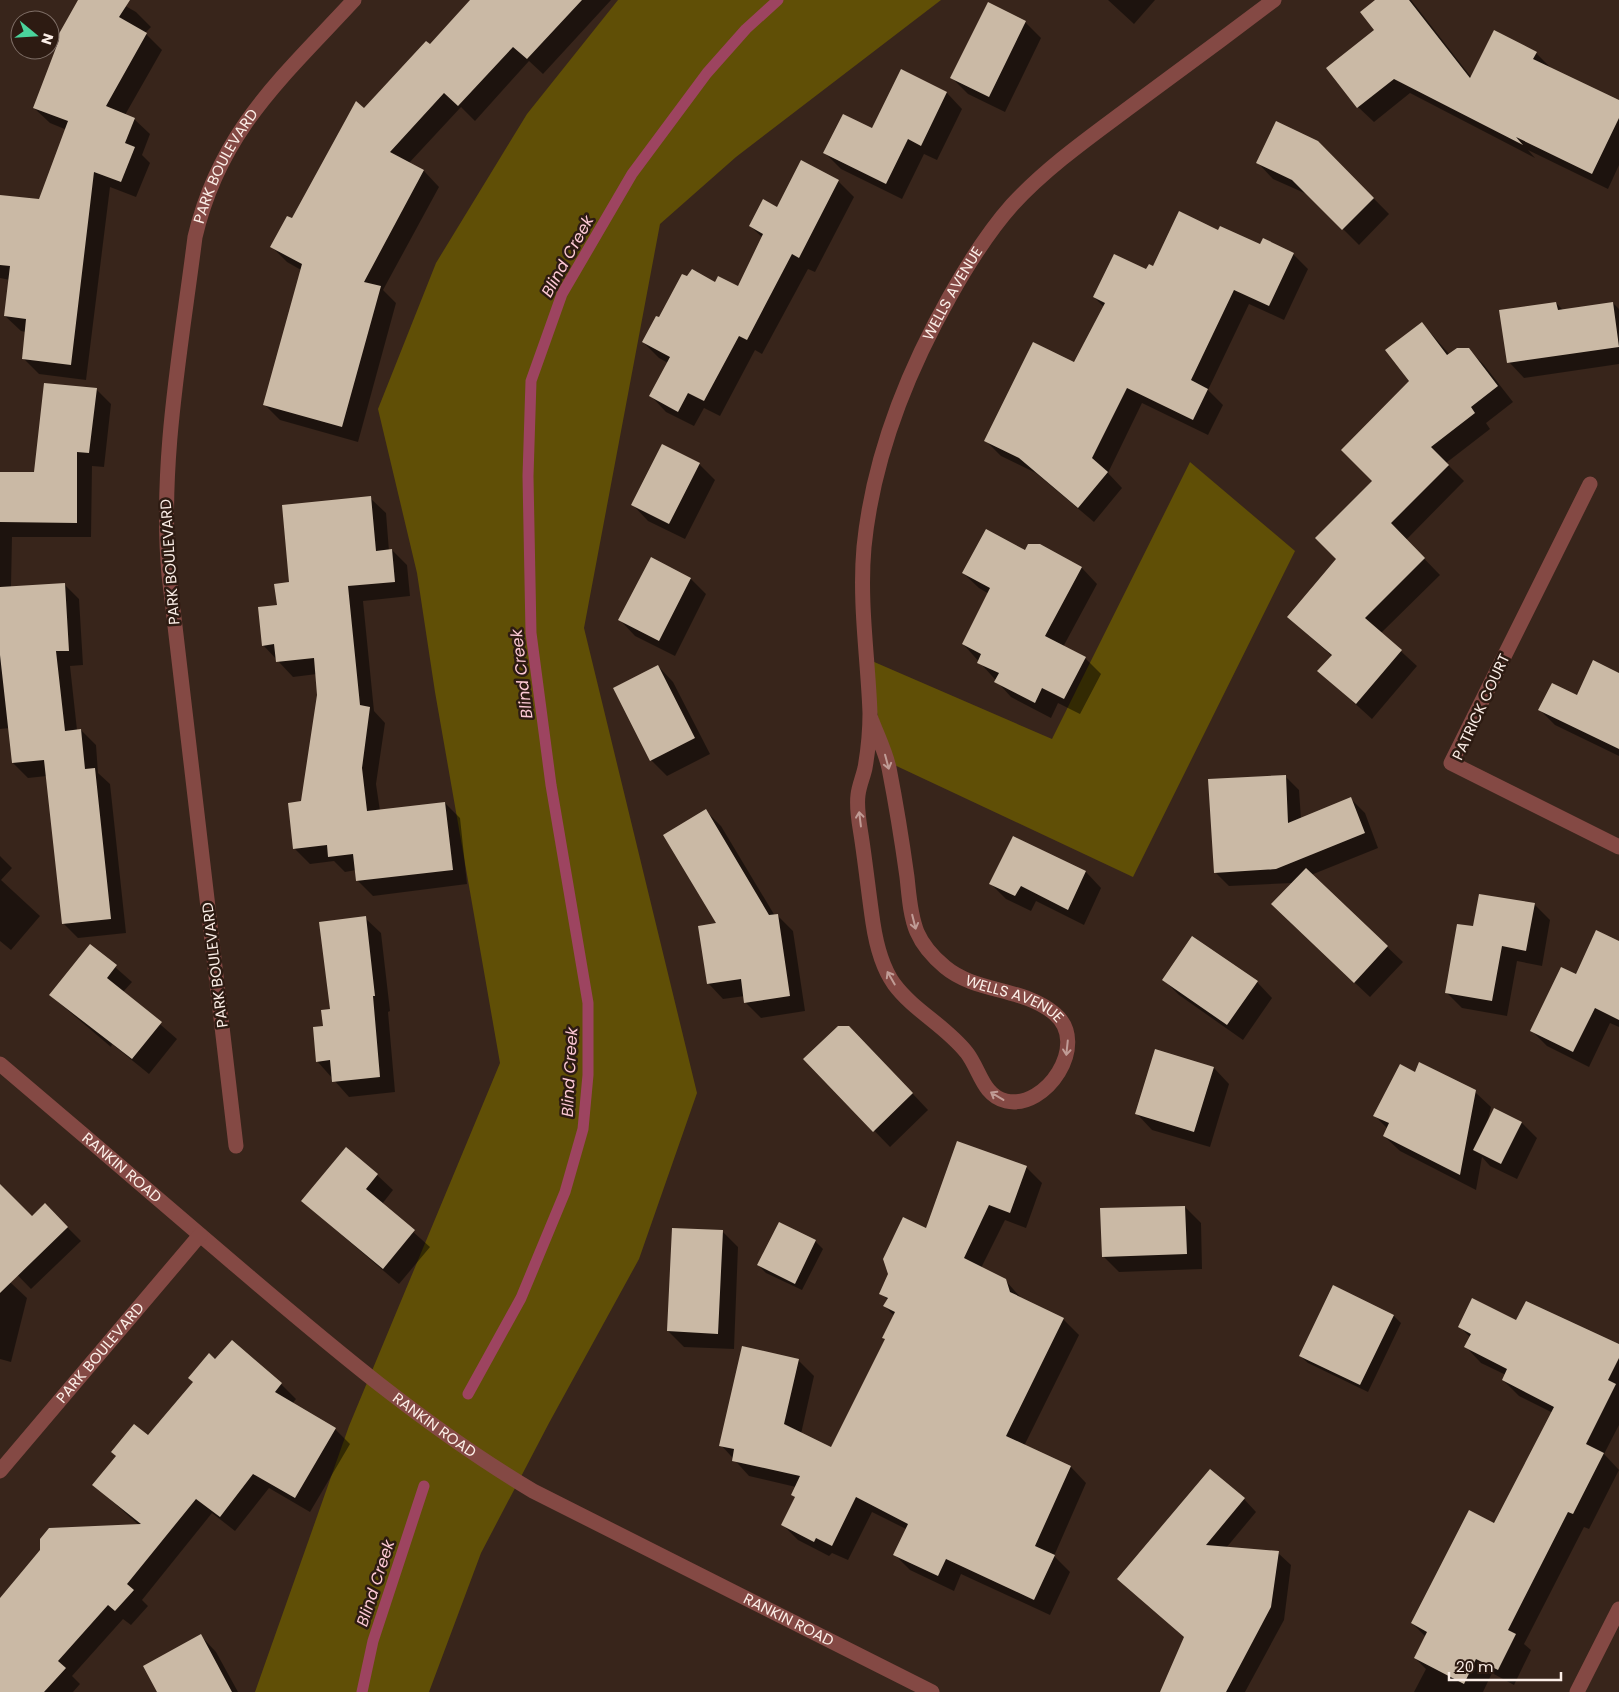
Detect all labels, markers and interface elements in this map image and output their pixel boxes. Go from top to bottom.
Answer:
north arrow [10,10,60,60]
text: N [36,31,59,47]
street label: PARK BOULEVARD [188,104,263,226]
water label: Blind Creek [536,211,600,301]
street label: WELLS AVENUE [917,242,987,344]
street label: PARK BOULEVARD [155,498,184,626]
water label: Blind Creek [505,627,538,720]
street label: PATRICK COURT [1447,650,1514,763]
one-way arrow [883,753,892,769]
one-way arrow [854,812,864,828]
street label: PARK BOULEVARD [196,901,233,1029]
one-way arrow [910,913,919,929]
street label: WELLS AVENUE [963,969,1069,1027]
one-way arrow [885,971,895,985]
water label: Blind Creek [556,1026,583,1118]
one-way arrow [1062,1039,1072,1055]
one-way arrow [990,1091,1004,1101]
street label: RANKIN ROAD [78,1127,166,1207]
street label: PARK BOULEVARD [51,1297,149,1407]
street label: RANKIN ROAD [388,1387,481,1462]
water label: Blind Creek [351,1536,401,1629]
street label: RANKIN ROAD [740,1588,838,1651]
scale bar [1449,1650,1562,1682]
text: 20 m [1456,1656,1494,1677]

